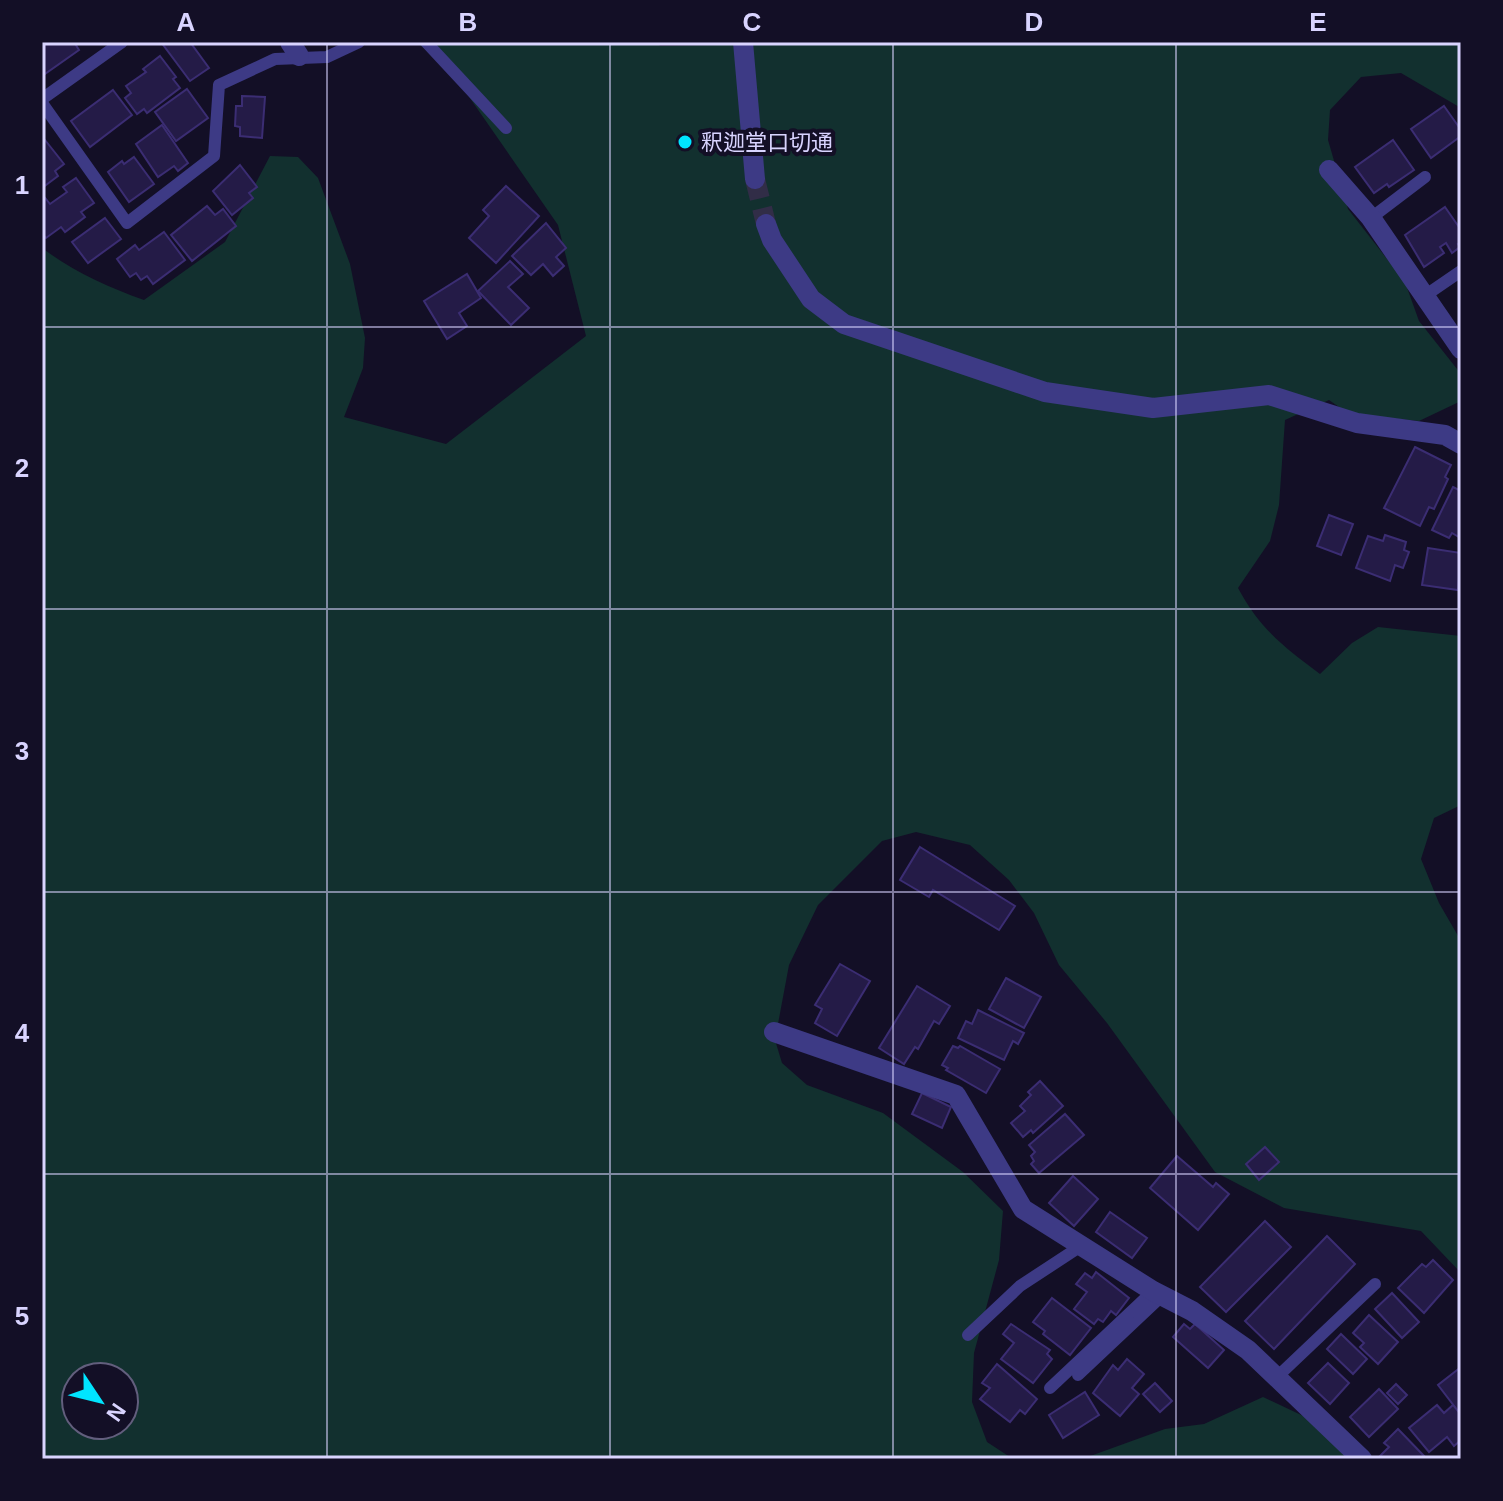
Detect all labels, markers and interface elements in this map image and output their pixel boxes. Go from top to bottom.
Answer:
text: A [177,7,196,37]
text: B [459,7,477,37]
text: C [743,7,762,37]
text: D [1025,7,1043,37]
text: E [1309,7,1327,37]
place label: 釈迦堂口切通 [701,130,833,155]
marker: 釈迦堂口切通 [676,133,694,151]
text: 1 [15,170,29,200]
text: 2 [15,453,29,483]
text: 3 [15,736,29,766]
text: 4 [15,1018,30,1048]
text: 5 [15,1301,29,1331]
north arrow [60,1361,140,1441]
text: N [101,1399,131,1426]

